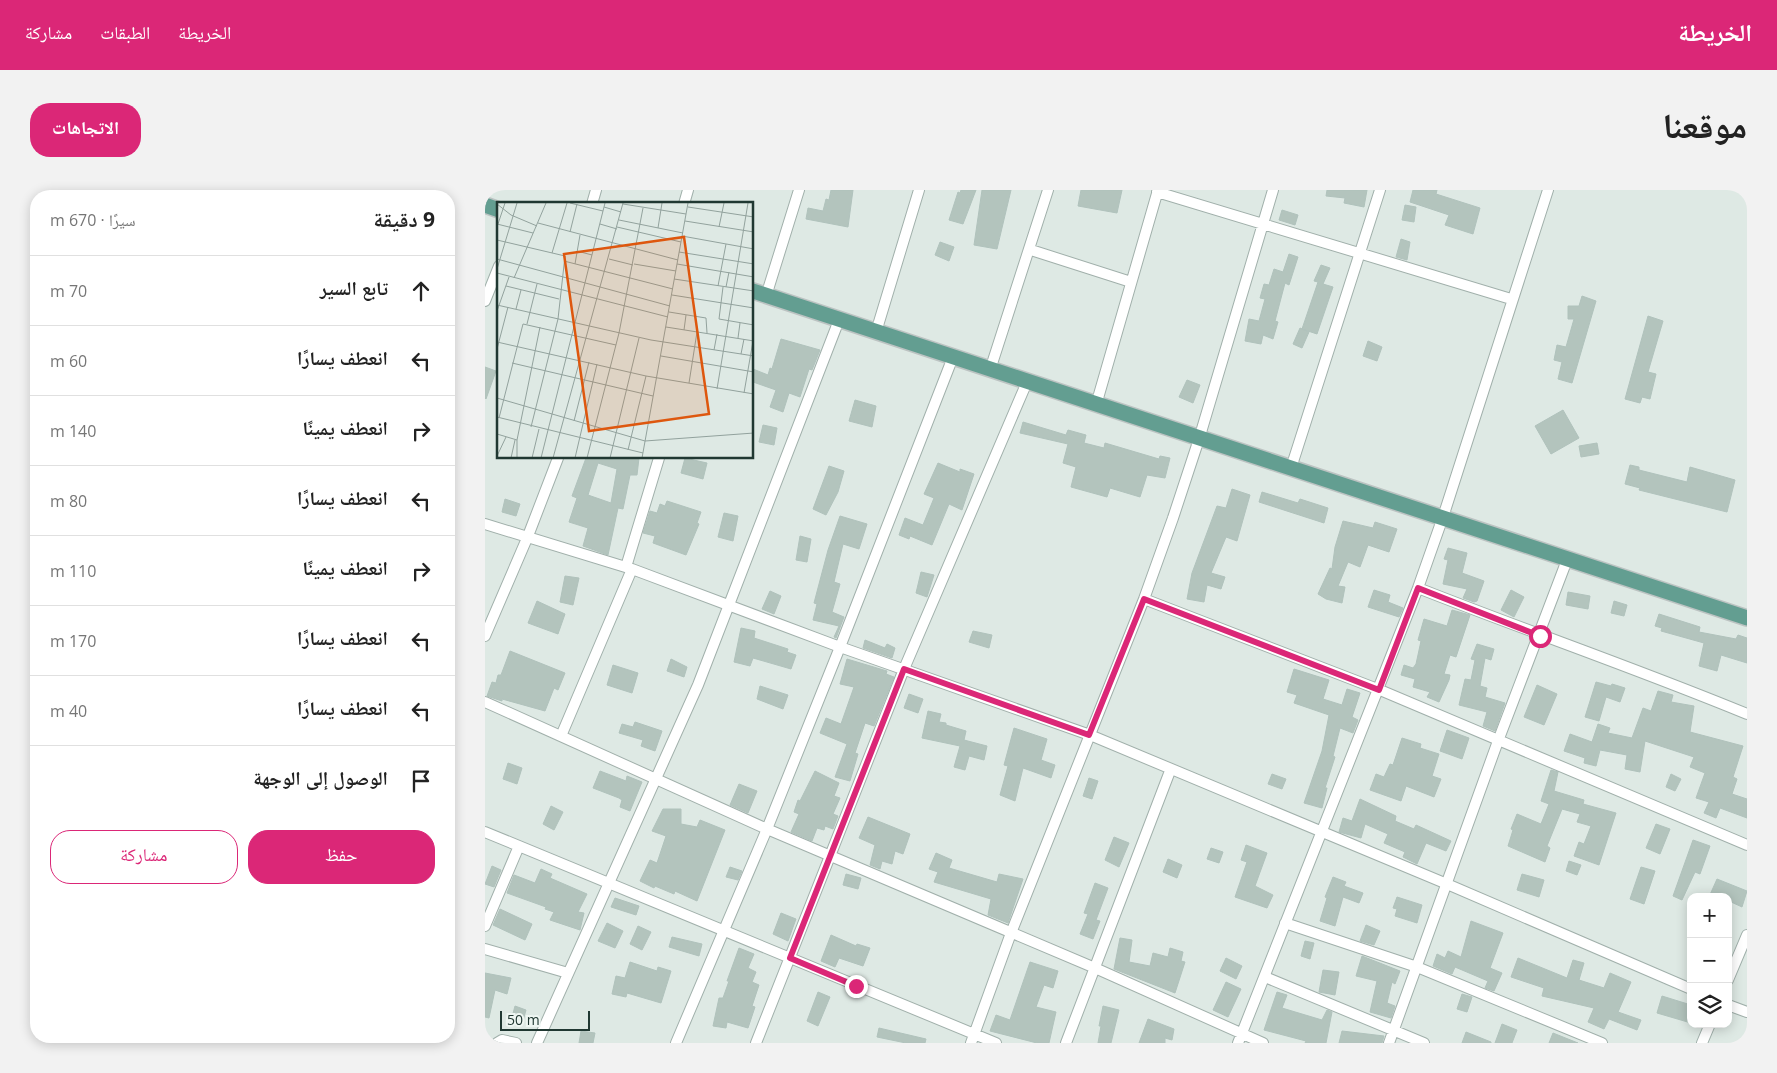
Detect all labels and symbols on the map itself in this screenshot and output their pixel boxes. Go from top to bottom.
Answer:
inset map [497,202,754,459]
route start [1529,625,1552,648]
route end [845,975,868,998]
scale bar [500,1008,590,1031]

